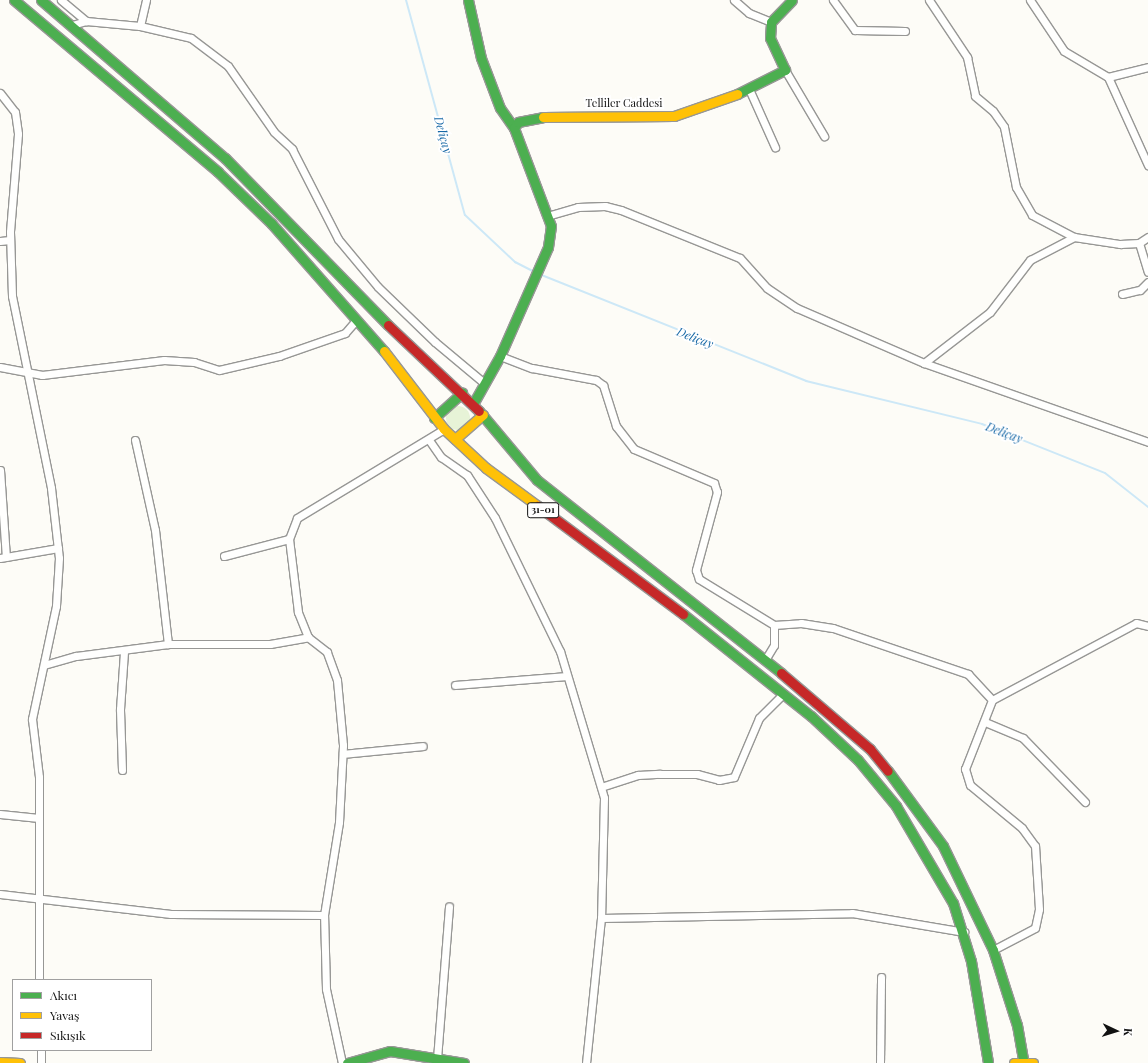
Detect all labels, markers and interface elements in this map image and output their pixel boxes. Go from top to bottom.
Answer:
street label: Telliler Caddesi [585,96,663,110]
water label: Deliçay [431,115,455,155]
water label: Deliçay [675,324,715,352]
water label: Deliçay [984,419,1024,447]
road number: 31-01 [527,502,559,518]
legend [12,979,152,1051]
text: Akıcı [50,987,77,1003]
text: Yavaş [50,1007,79,1023]
north arrow [1096,1011,1136,1051]
text: Sıkışık [50,1027,86,1043]
text: K [1121,1027,1136,1036]

